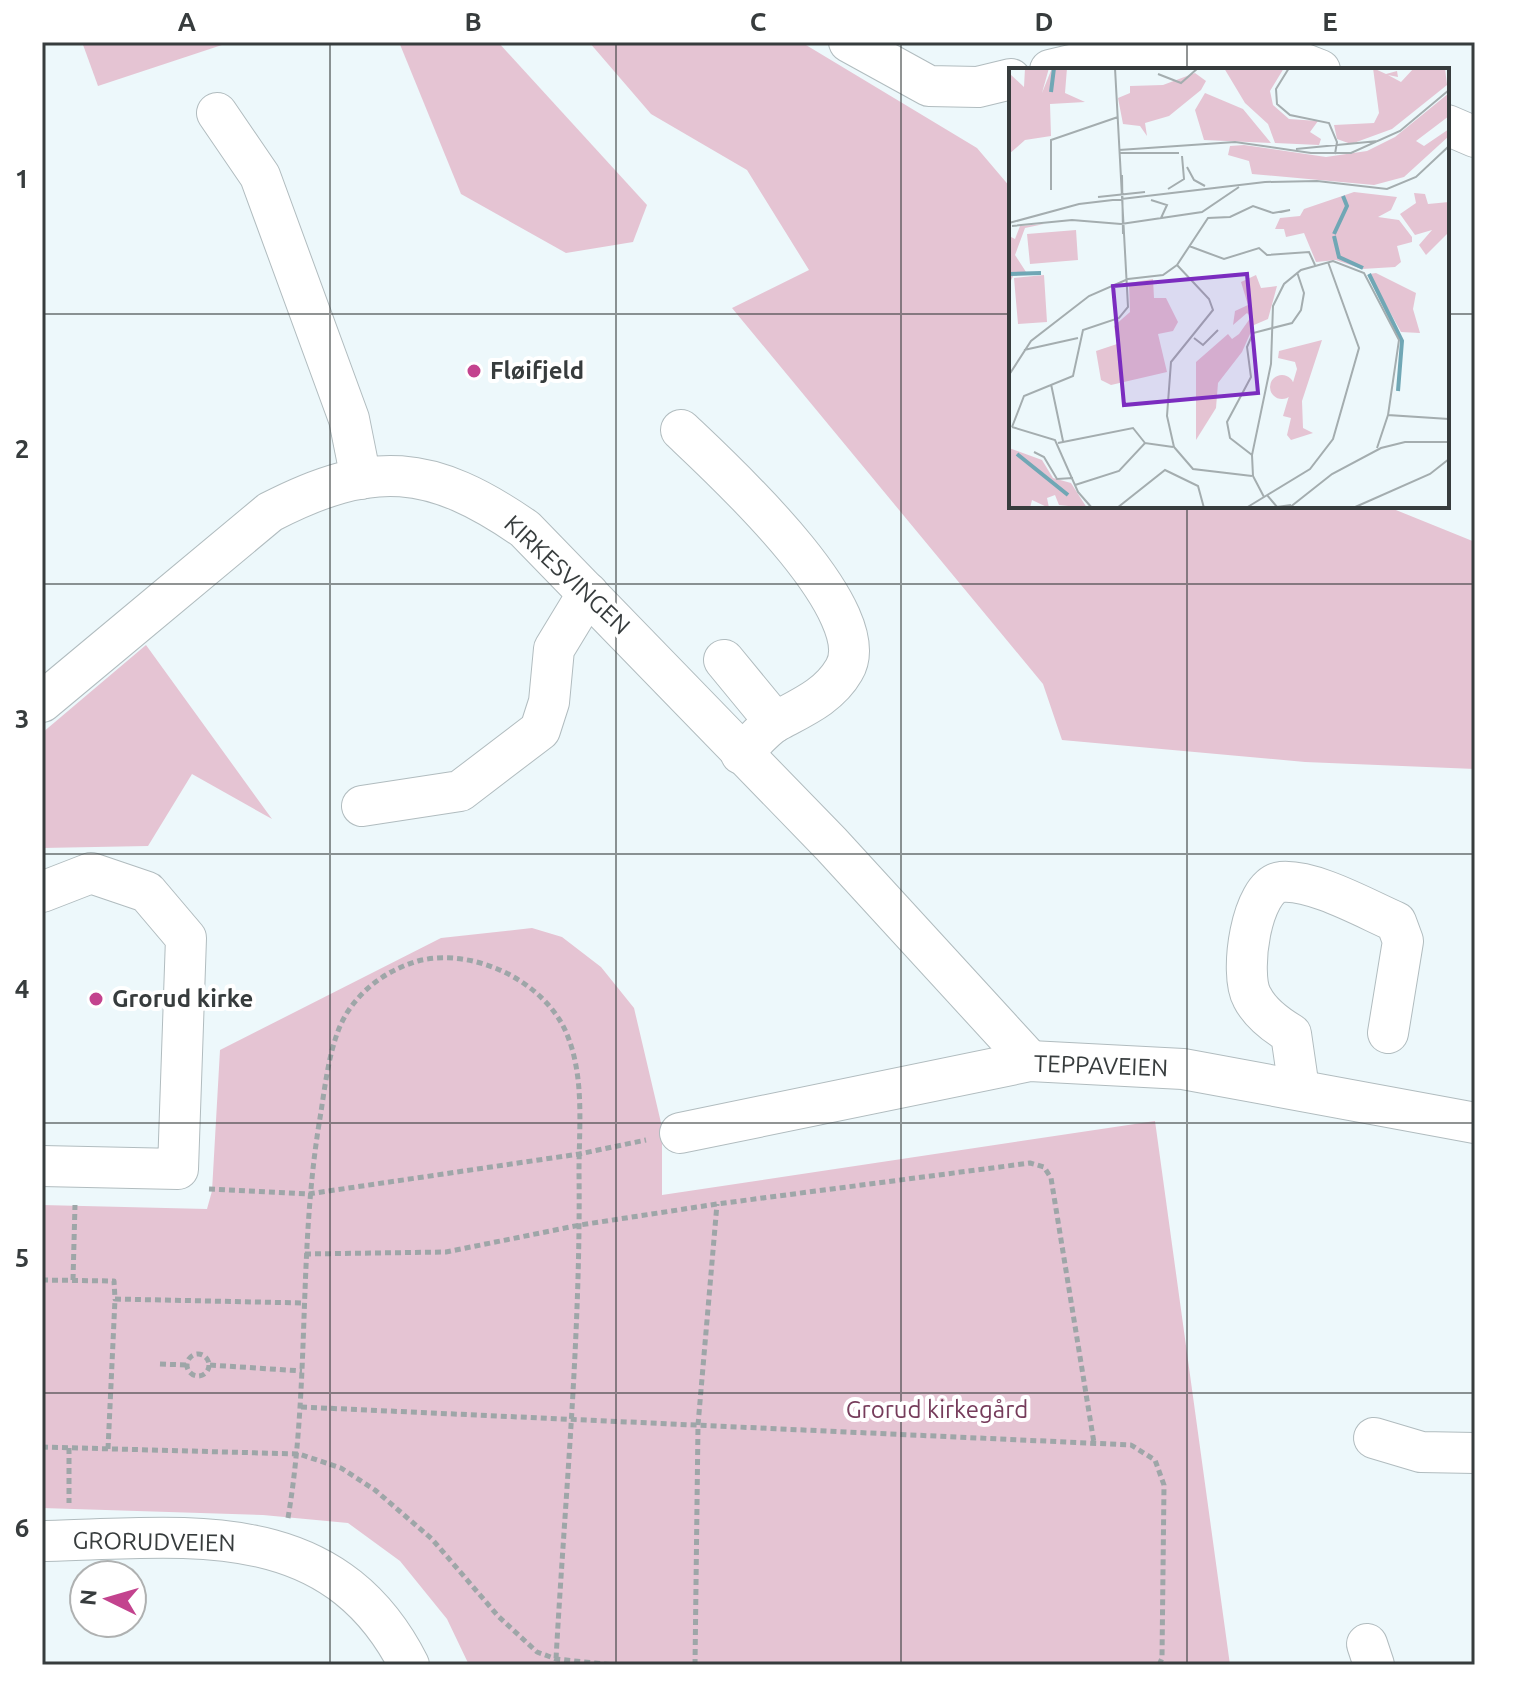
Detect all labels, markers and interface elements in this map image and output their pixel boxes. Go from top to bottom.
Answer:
text: A [178,7,197,36]
text: B [464,7,482,36]
text: C [750,7,767,36]
text: D [1035,7,1053,36]
text: E [1322,7,1338,36]
inset map [1009,68,1449,508]
text: 1 [15,164,29,193]
place label: Fløifjeld [490,357,584,384]
marker: Fløifjeld [465,362,483,380]
text: 2 [15,434,29,463]
street label: KIRKESVINGEN [499,510,636,640]
text: 3 [15,704,29,733]
text: 4 [15,974,29,1003]
place label: Grorud kirke [112,985,253,1012]
marker: Grorud kirke [87,990,105,1008]
street label: TEPPAVEIEN [1033,1050,1169,1081]
text: 5 [15,1243,29,1272]
park label: Grorud kirkegård [846,1396,1028,1423]
text: 6 [15,1513,29,1542]
street label: GRORUDVEIEN [72,1527,236,1556]
north arrow [68,1559,148,1639]
text: N [74,1588,101,1606]

